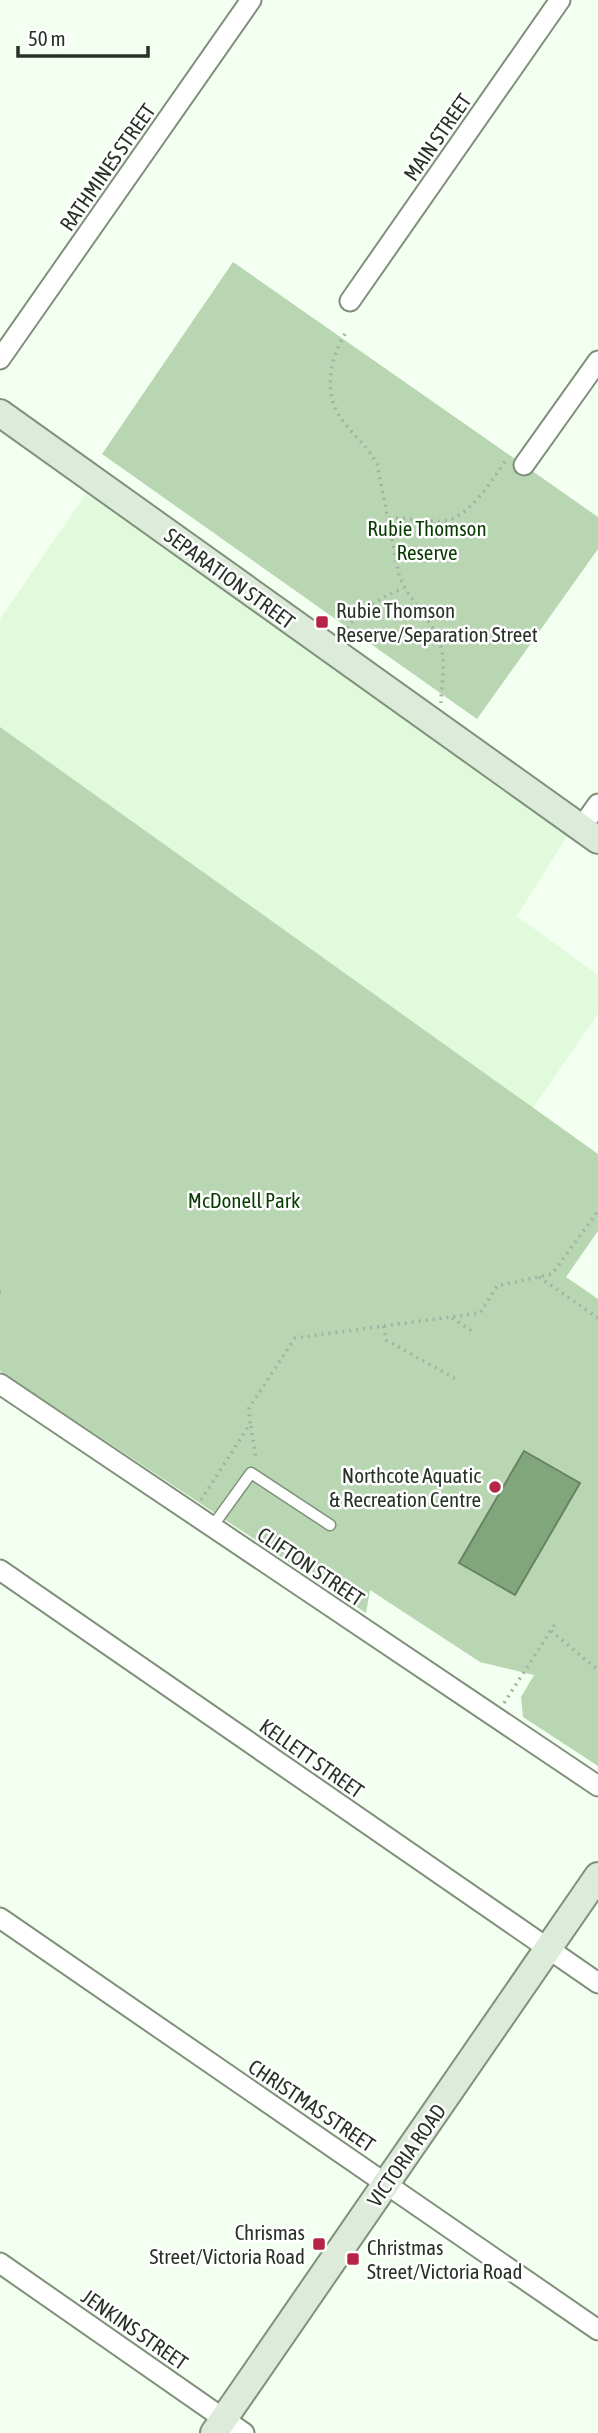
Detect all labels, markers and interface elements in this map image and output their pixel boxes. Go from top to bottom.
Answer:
scale bar [18,14,147,58]
text: 50 m [28,26,66,50]
street label: MAIN STREET [398,89,476,185]
street label: RATHMINES STREET [54,99,160,235]
park label: Rubie Thomson Reserve [367,516,487,564]
street label: SEPARATION STREET [160,523,300,633]
place label: Rubie Thomson Reserve/Separation Street [336,598,538,646]
marker: Rubie Thomson Reserve/Separation Street [314,614,330,630]
park label: McDonell Park [188,1188,300,1212]
place label: Northcote Aquatic & Recreation Centre [329,1463,481,1511]
marker: Northcote Aquatic & Recreation Centre [487,1479,503,1495]
street label: CLIFTON STREET [253,1522,369,1610]
street label: KELLETT STREET [255,1713,369,1803]
street label: CHRISTMAS STREET [244,2054,380,2156]
street label: VICTORIA ROAD [362,2099,450,2211]
place label: Chrismas Street/Victoria Road [149,2220,305,2268]
place label: Christmas Street/Victoria Road [367,2235,523,2283]
marker: Chrismas Street/Victoria Road [311,2236,327,2252]
marker: Christmas Street/Victoria Road [345,2251,361,2267]
street label: JENKINS STREET [78,2284,192,2374]

